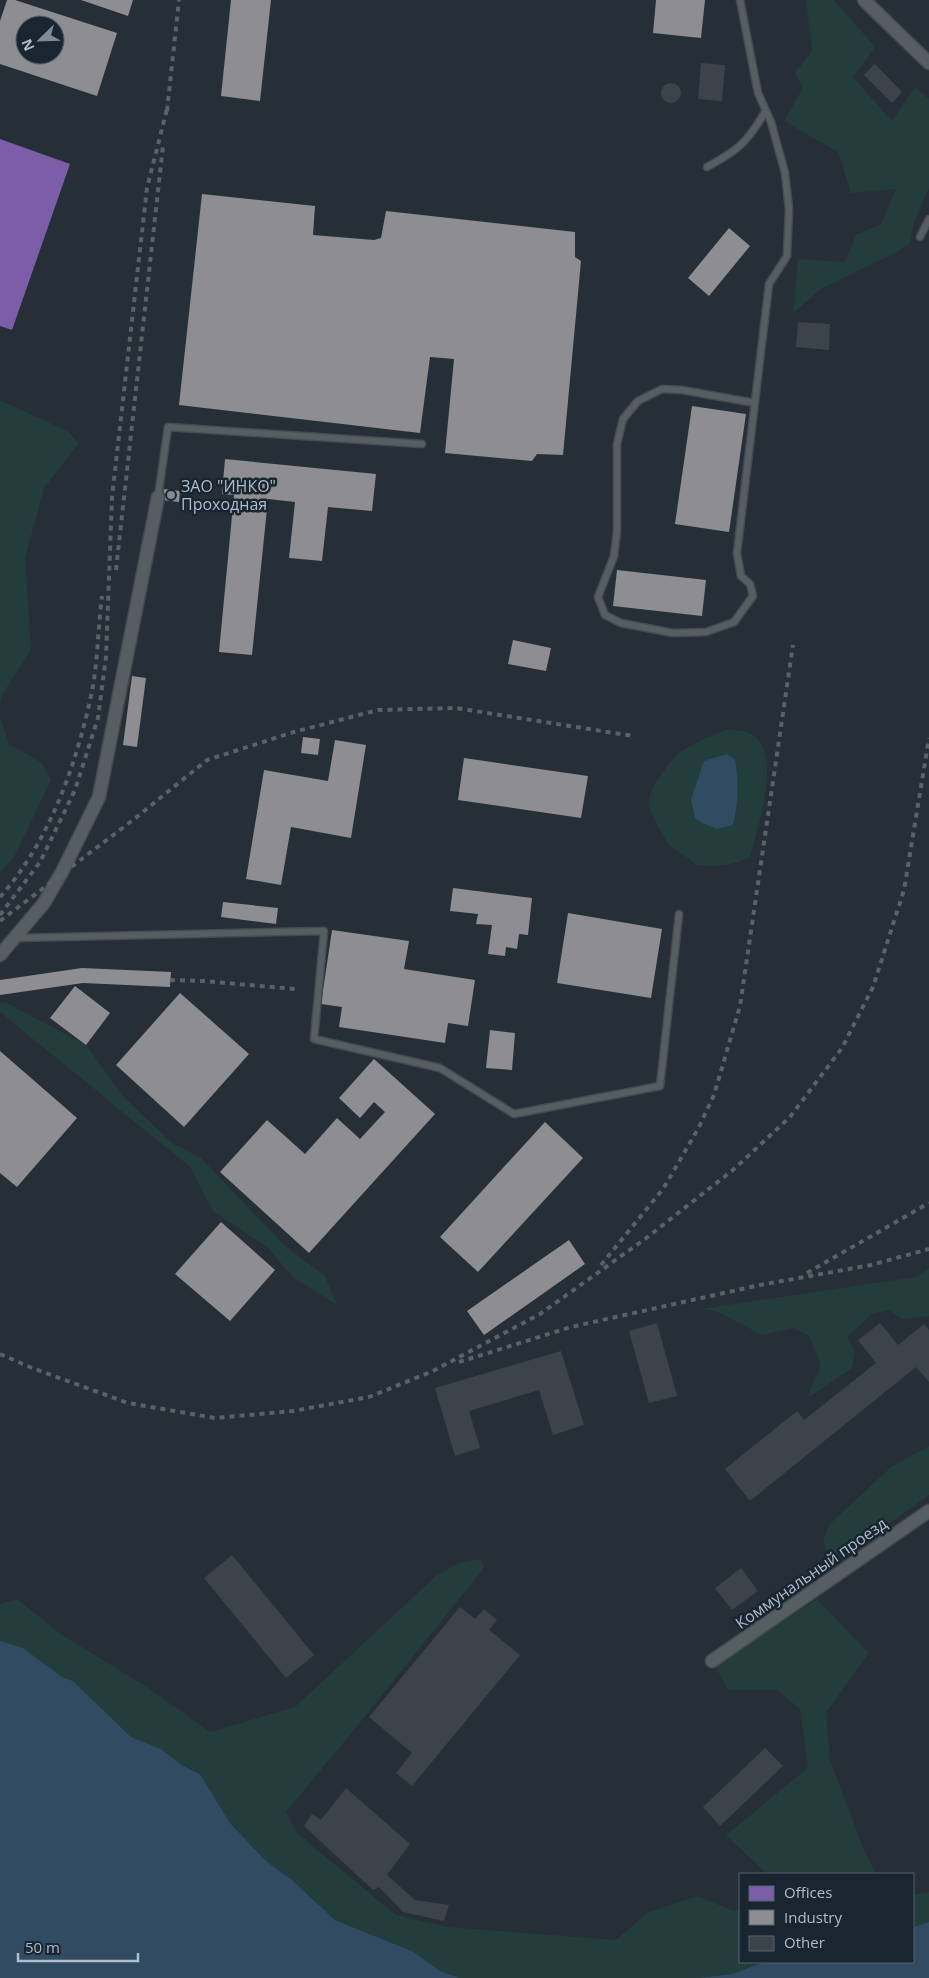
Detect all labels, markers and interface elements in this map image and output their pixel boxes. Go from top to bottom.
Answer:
north arrow [15,15,65,65]
text: N [17,36,39,54]
place label: ЗАО "ИНКО" Проходная [181,475,276,515]
marker: ЗАО "ИНКО" Проходная [165,489,177,501]
street label: Коммунальный проезд [731,1512,891,1634]
legend [739,1873,914,1963]
text: Offices [784,1882,832,1902]
text: Industry [784,1907,842,1927]
scale bar [18,1930,138,1962]
text: Other [784,1932,825,1952]
text: 50 m [25,1937,60,1957]

